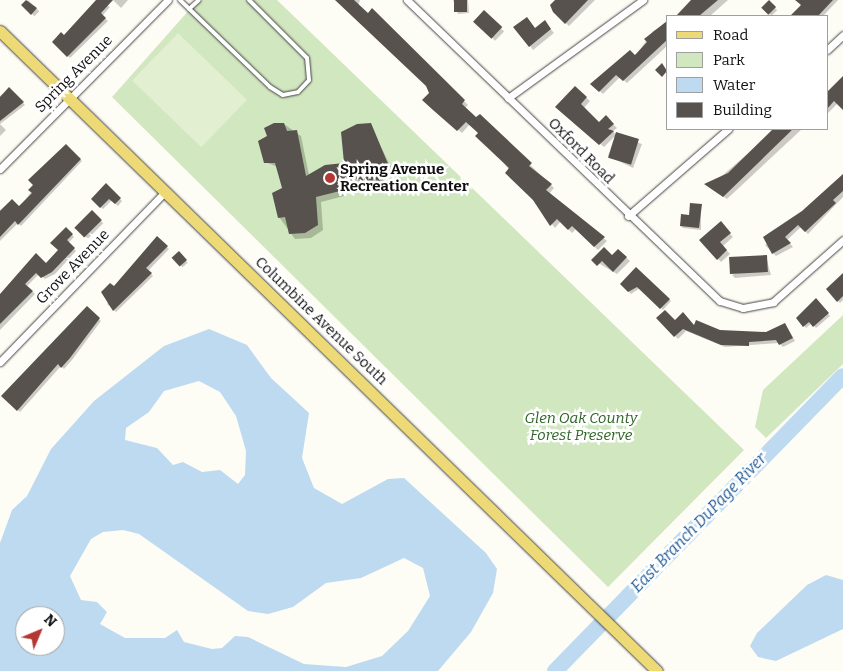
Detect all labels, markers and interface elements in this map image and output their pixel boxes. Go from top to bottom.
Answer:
legend [666,15,828,130]
text: Road [713,26,748,44]
street label: Spring Avenue [32,32,116,116]
text: Park [713,51,745,69]
text: Water [713,76,755,94]
text: Building [713,101,772,119]
street label: Oxford Road [544,114,618,188]
place label: Spring Avenue Recreation Center [340,160,469,195]
marker: Spring Avenue Recreation Center [324,172,336,184]
street label: Grove Avenue [33,226,113,308]
street label: Columbine Avenue South [251,253,391,389]
park label: Glen Oak County Forest Preserve [525,409,637,444]
water label: East Branch DuPage River [627,449,771,597]
north arrow [15,606,65,656]
text: N [40,611,60,631]

